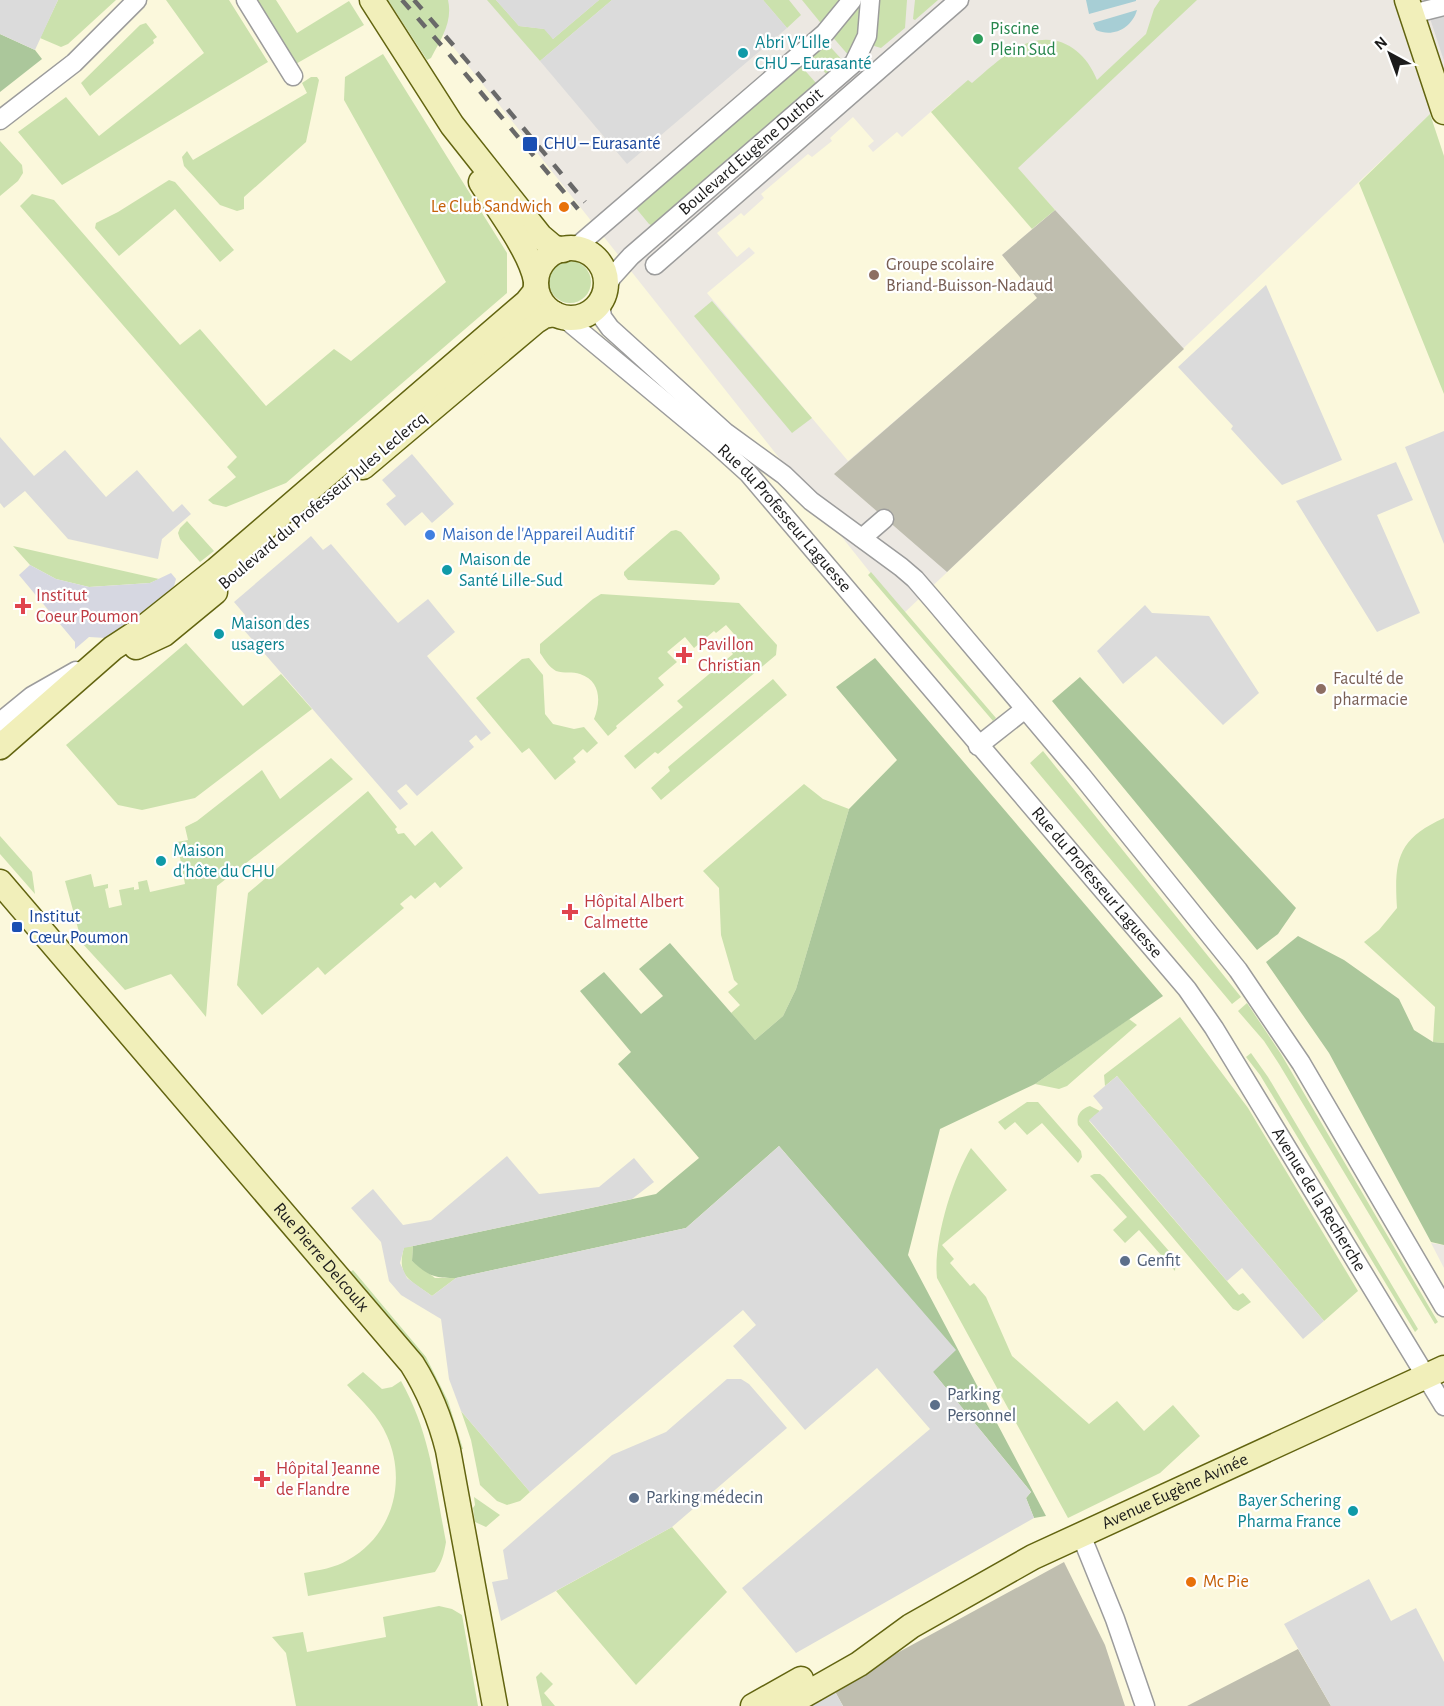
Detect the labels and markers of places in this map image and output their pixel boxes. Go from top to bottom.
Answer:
place label: Piscine Plein Sud [990,20,1056,59]
marker: Piscine Plein Sud [971,32,985,46]
place label: Abri V'Lille CHU – Eurasanté [755,34,872,73]
marker: Abri V'Lille CHU – Eurasanté [736,46,750,60]
marker: CHU – Eurasanté [521,135,539,153]
place label: CHU – Eurasanté [544,135,661,153]
place label: Le Club Sandwich [431,198,552,216]
marker: Le Club Sandwich [557,200,571,214]
place label: Groupe scolaire Briand-Buisson-Nadaud [886,256,1053,295]
marker: Groupe scolaire Briand-Buisson-Nadaud [867,268,881,282]
place label: Maison de l'Appareil Auditif [442,526,636,544]
marker: Maison de l'Appareil Auditif [423,528,437,542]
place label: Maison de Santé Lille-Sud [459,551,563,590]
marker: Maison de Santé Lille-Sud [440,563,454,577]
place label: Institut Coeur Poumon [36,587,139,626]
marker: Institut Coeur Poumon [14,597,32,615]
place label: Maison des usagers [231,615,310,654]
marker: Maison des usagers [212,627,226,641]
place label: Pavillon Christian [698,636,761,675]
marker: Pavillon Christian [675,646,693,664]
place label: Faculté de pharmacie [1333,670,1408,709]
marker: Faculté de pharmacie [1314,682,1328,696]
place label: Maison d'hôte du CHU [173,842,275,881]
marker: Maison d'hôte du CHU [154,854,168,868]
place label: Hôpital Albert Calmette [584,893,684,932]
marker: Hôpital Albert Calmette [561,903,579,921]
place label: Institut Cœur Poumon [29,908,129,947]
marker: Institut Cœur Poumon [10,920,24,934]
place label: Genfit [1137,1252,1181,1270]
marker: Genfit [1118,1254,1132,1268]
place label: Parking Personnel [947,1386,1016,1425]
marker: Parking Personnel [928,1398,942,1412]
place label: Hôpital Jeanne de Flandre [276,1460,380,1499]
marker: Hôpital Jeanne de Flandre [253,1470,271,1488]
place label: Parking médecin [646,1489,763,1507]
marker: Parking médecin [627,1491,641,1505]
place label: Bayer Schering Pharma France [1237,1492,1341,1531]
marker: Bayer Schering Pharma France [1346,1504,1360,1518]
place label: Mc Pie [1203,1573,1249,1591]
marker: Mc Pie [1184,1575,1198,1589]

